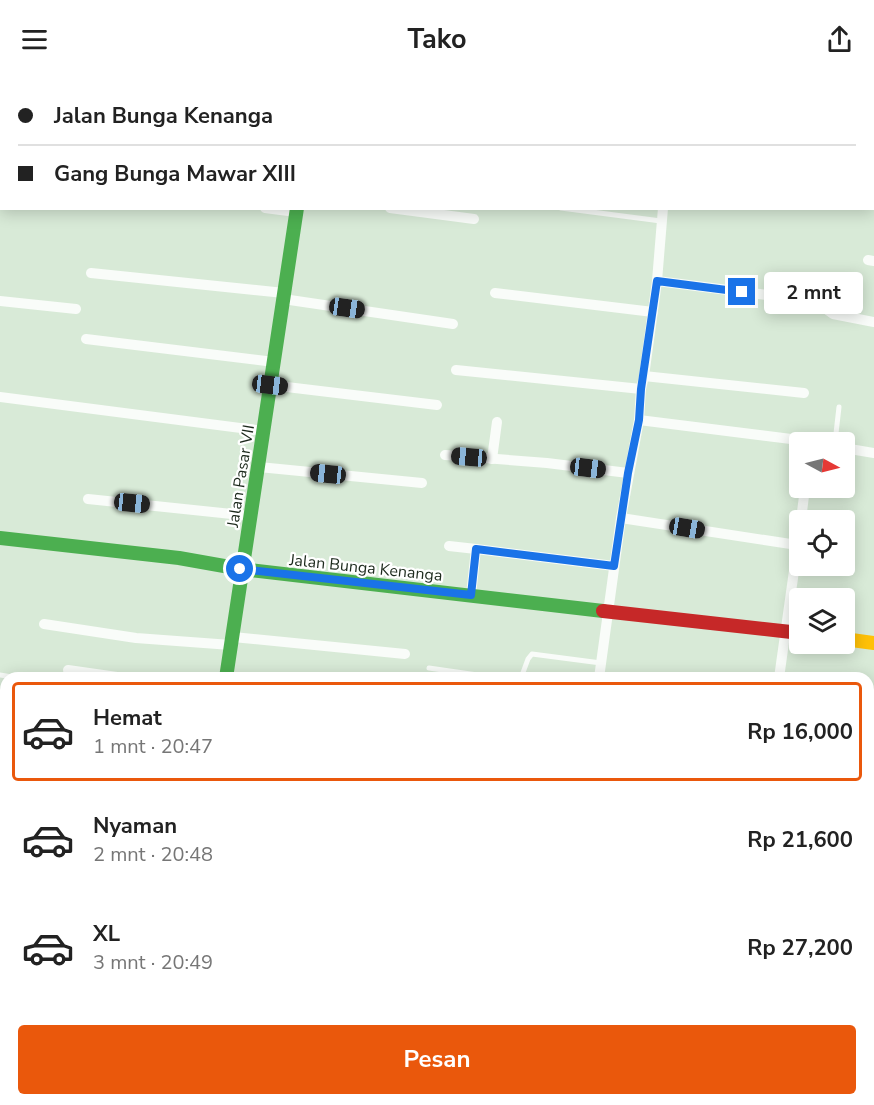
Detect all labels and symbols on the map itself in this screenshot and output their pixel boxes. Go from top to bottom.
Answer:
callout: 2 mnt [763,271,862,313]
route end [728,278,755,305]
car [328,297,366,319]
car [251,374,289,396]
street label: Jalan Pasar VII [222,423,260,530]
north arrow [789,432,855,498]
car [450,446,488,468]
car [569,457,607,479]
car [309,463,347,485]
car [113,492,151,514]
car [668,516,706,540]
street label: Jalan Bunga Kenanga [287,549,444,587]
route start [226,555,253,582]

